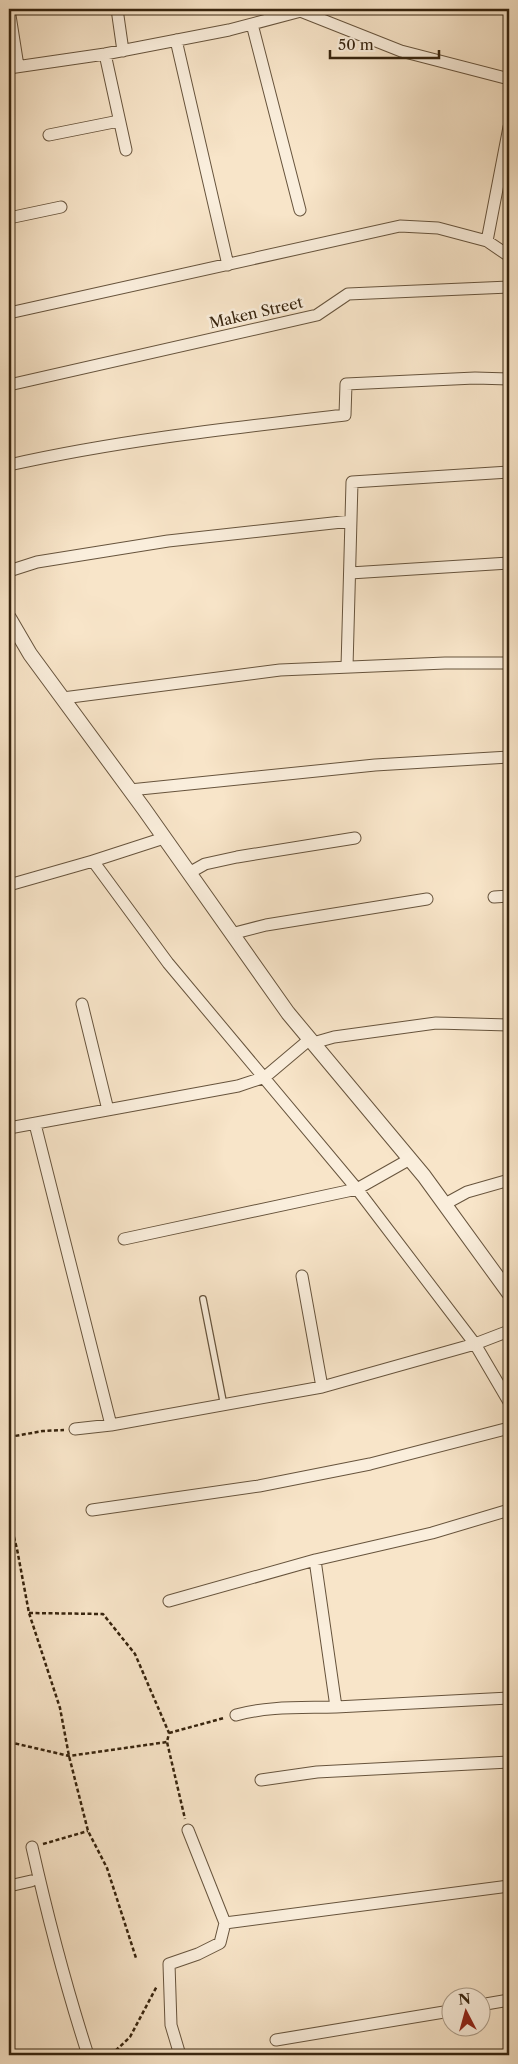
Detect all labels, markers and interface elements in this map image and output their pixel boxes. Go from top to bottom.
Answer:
scale bar [330,28,439,60]
text: 50 m [338,35,374,54]
street label: Maken Street [207,292,305,332]
north arrow [440,1986,490,2036]
text: N [458,1989,472,2009]

